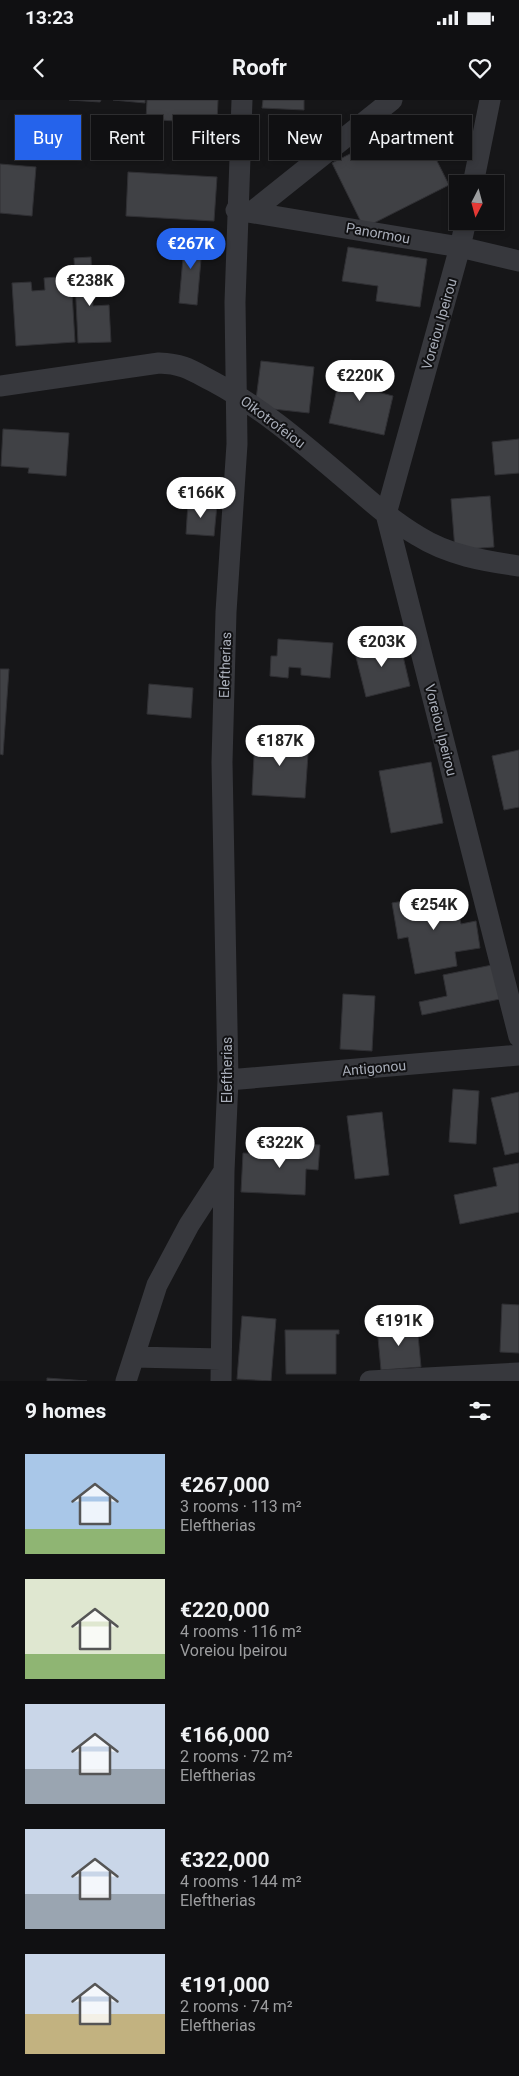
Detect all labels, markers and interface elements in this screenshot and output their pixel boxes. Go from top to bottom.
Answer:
text: 13:23 [25,6,74,29]
icon: back [25,54,53,82]
icon: heart [466,54,494,82]
text: Roofr [232,55,287,80]
chip: Buy [15,115,81,160]
chip: Rent [91,115,163,160]
chip: Filters [173,115,259,160]
chip: New [269,115,341,160]
chip: Apartment [351,115,472,160]
north arrow [449,175,504,230]
map controls [449,175,504,230]
street label: Panormou [345,219,411,247]
pin: €267K [156,228,226,270]
text: €267K [168,234,214,253]
pin: €238K [55,264,125,307]
text: €238K [67,271,113,290]
street label: Voreiou Ipeirou [418,277,460,371]
pin: €220K [325,360,395,402]
text: €220K [337,366,383,385]
street label: Oikotrofeiou [238,393,308,451]
pin: €166K [166,476,236,519]
text: €166K [178,483,224,502]
pin: €203K [347,626,417,668]
street label: Eleftherias [216,632,234,698]
text: €203K [359,632,405,651]
street label: Voreiou Ipeirou [422,682,460,778]
pin: €187K [245,724,315,767]
text: €187K [257,731,303,750]
pin: €254K [399,888,469,931]
text: €254K [411,895,457,914]
street label: Eleftherias [219,1037,235,1103]
street label: Antigonou [341,1057,407,1079]
pin: €322K [245,1126,315,1169]
text: €322K [257,1133,303,1152]
pin: €191K [364,1304,434,1347]
text: €191K [376,1311,422,1330]
icon: filters [466,1397,494,1425]
text: 9 homes [25,1399,106,1423]
text: €267,000 [180,1473,270,1497]
icon: home [65,1474,125,1534]
text: 3 rooms · 113 m² [180,1497,302,1516]
text: Eleftherias [180,1516,256,1535]
text: €220,000 [180,1598,270,1622]
icon: home [65,1599,125,1659]
text: 4 rooms · 116 m² [180,1622,302,1641]
text: Voreiou Ipeirou [180,1641,287,1660]
text: €166,000 [180,1723,270,1747]
icon: home [65,1724,125,1784]
text: 2 rooms · 72 m² [180,1747,293,1766]
text: Eleftherias [180,1766,256,1785]
text: €322,000 [180,1848,270,1872]
icon: home [65,1849,125,1909]
text: 4 rooms · 144 m² [180,1872,302,1891]
text: Eleftherias [180,1891,256,1910]
text: €191,000 [180,1973,270,1997]
icon: home [65,1974,125,2034]
text: 2 rooms · 74 m² [180,1997,293,2016]
text: Eleftherias [180,2016,256,2035]

